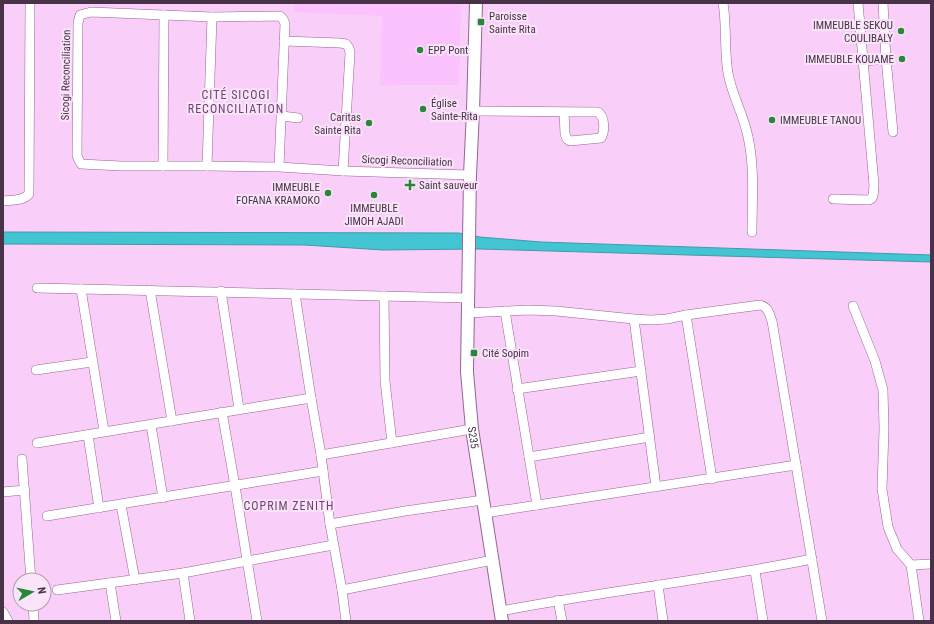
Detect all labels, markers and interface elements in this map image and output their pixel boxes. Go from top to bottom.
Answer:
place label: Paroisse Sainte Rita [489,10,536,36]
marker: Paroisse Sainte Rita [476,17,486,27]
place label: IMMEUBLE SEKOU COULIBALY [813,19,893,45]
marker: IMMEUBLE SEKOU COULIBALY [896,26,906,36]
street label: Sicogi Reconciliation [59,29,73,121]
place label: EPP Pont [428,44,468,57]
marker: EPP Pont [415,45,425,55]
place label: IMMEUBLE KOUAME [805,53,895,66]
marker: IMMEUBLE KOUAME [897,54,907,64]
district label: CITÉ SICOGI RECONCILIATION [188,87,284,116]
place label: Église Sainte-Rita [431,97,478,123]
marker: Église Sainte-Rita [418,104,428,114]
place label: Caritas Sainte Rita [314,111,361,137]
place label: IMMEUBLE TANOU [780,114,861,127]
marker: IMMEUBLE TANOU [767,115,777,125]
marker: Caritas Sainte Rita [364,118,374,128]
street label: Sicogi Reconciliation [361,153,453,169]
marker: Saint sauveur [404,179,416,191]
place label: Saint sauveur [419,179,478,192]
place label: IMMEUBLE FOFANA KRAMOKO [236,181,321,207]
marker: IMMEUBLE FOFANA KRAMOKO [323,188,333,198]
marker: IMMEUBLE JIMOH AJADI [369,190,379,200]
place label: IMMEUBLE JIMOH AJADI [344,202,404,228]
place label: Cité Sopim [482,347,529,360]
marker: Cité Sopim [469,348,479,358]
street label: S235 [465,426,481,449]
district label: COPRIM ZENITH [243,499,335,513]
north arrow [12,572,52,612]
text: N [34,586,48,595]

